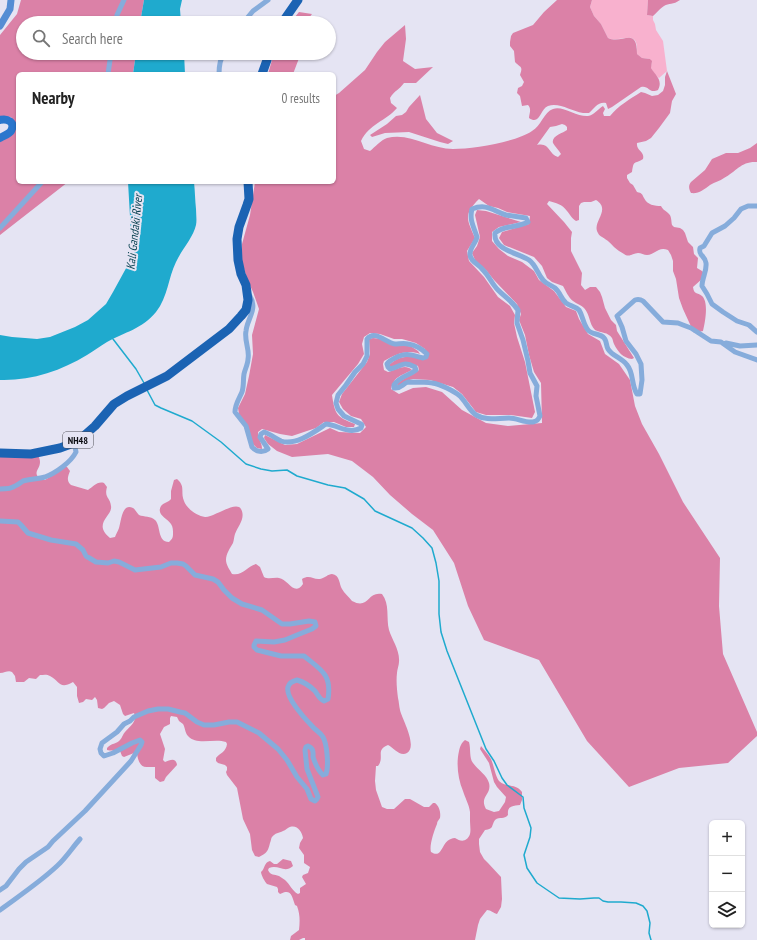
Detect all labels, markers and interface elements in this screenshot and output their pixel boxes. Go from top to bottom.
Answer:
search box [16,16,336,60]
icon: search [30,27,52,49]
text: Search here [62,29,123,48]
text: Nearby [32,87,75,109]
text: 0 results [281,90,320,107]
water label: Kali Gandaki River [123,192,146,270]
road number: NH48 [63,432,93,448]
map controls [709,820,745,928]
button: + [709,820,745,856]
button: − [709,856,745,892]
button: layers [709,892,745,928]

